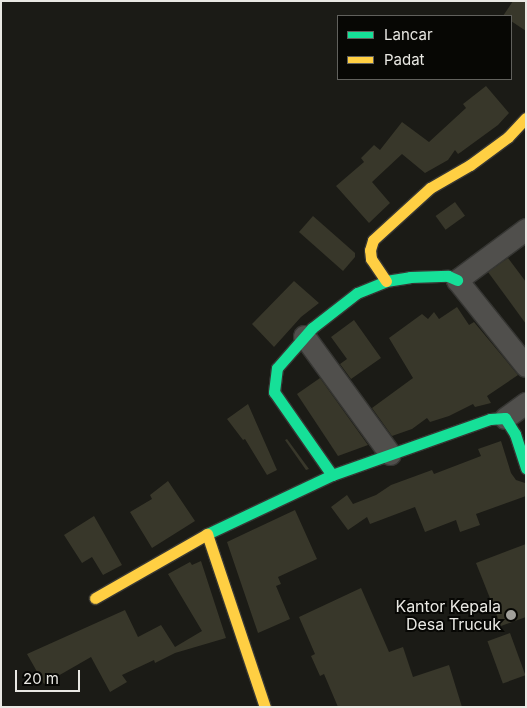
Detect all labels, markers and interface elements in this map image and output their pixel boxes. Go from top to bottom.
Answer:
legend [337,15,512,80]
text: Lancar [384,25,433,44]
text: Padat [384,50,425,69]
place label: Kantor Kepala Desa Trucuk [395,596,501,634]
marker: Kantor Kepala Desa Trucuk [505,609,517,621]
scale bar [18,660,82,692]
text: 20 m [23,669,59,688]

